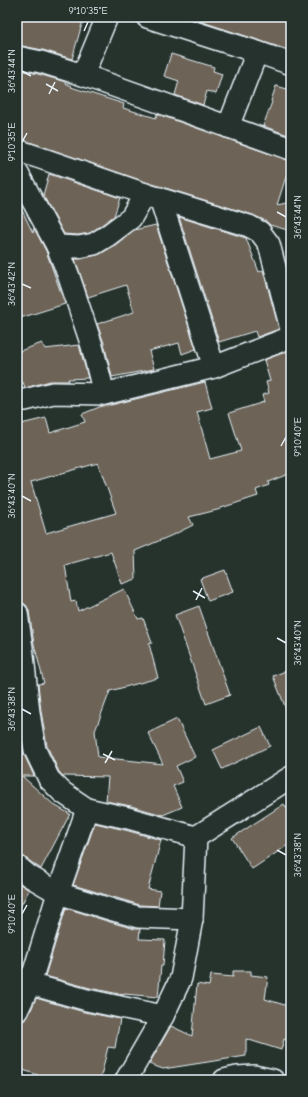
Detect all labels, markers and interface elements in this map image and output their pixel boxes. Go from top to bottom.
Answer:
text: 9°10'35"E [68,5,108,17]
text: 36°43'44"N [6,49,18,93]
text: 9°10'35"E [6,122,18,162]
text: 36°43'44"N [292,195,304,239]
text: 36°43'42"N [6,262,18,306]
text: 9°10'40"E [292,417,304,457]
text: 36°43'40"N [6,473,18,519]
text: 36°43'40"N [292,620,304,666]
text: 36°43'38"N [6,687,18,731]
text: 36°43'38"N [292,833,304,877]
text: 9°10'40"E [6,894,18,934]

